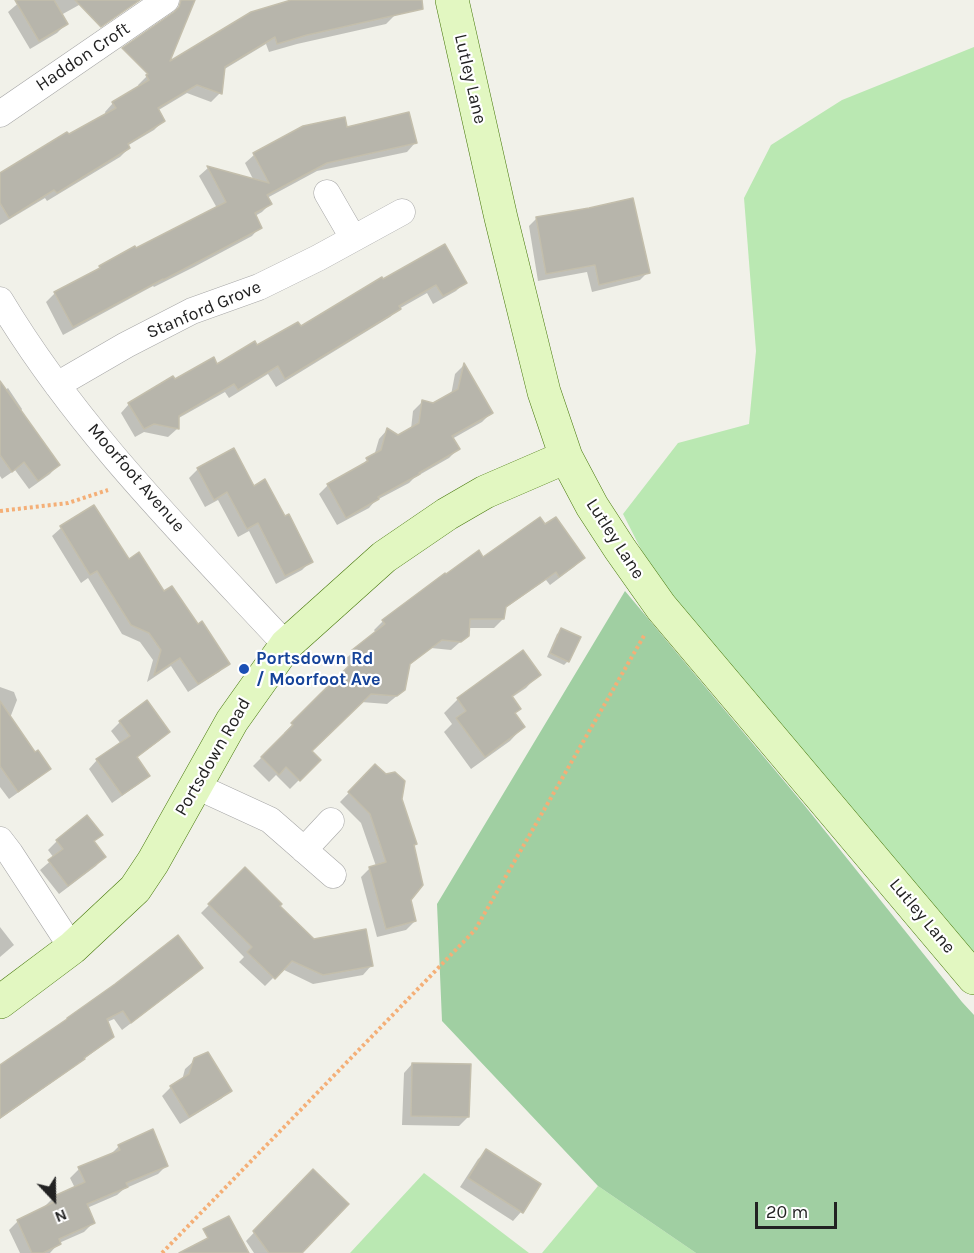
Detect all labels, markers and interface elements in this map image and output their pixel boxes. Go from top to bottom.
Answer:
street label: Haddon Croft [32,18,134,96]
street label: Lutley Lane [449,32,491,126]
street label: Stanford Grove [144,276,264,344]
street label: Moorfoot Avenue [83,419,189,537]
street label: Lutley Lane [581,495,649,583]
place label: Portsdown Rd / Moorfoot Ave [256,648,381,690]
marker: Portsdown Rd / Moorfoot Ave [237,662,251,676]
street label: Portsdown Road [170,694,256,820]
street label: Lutley Lane [884,874,960,958]
north arrow [24,1169,84,1229]
scale bar [758,1190,840,1228]
text: 20 m [766,1201,808,1223]
text: N [52,1205,70,1227]

